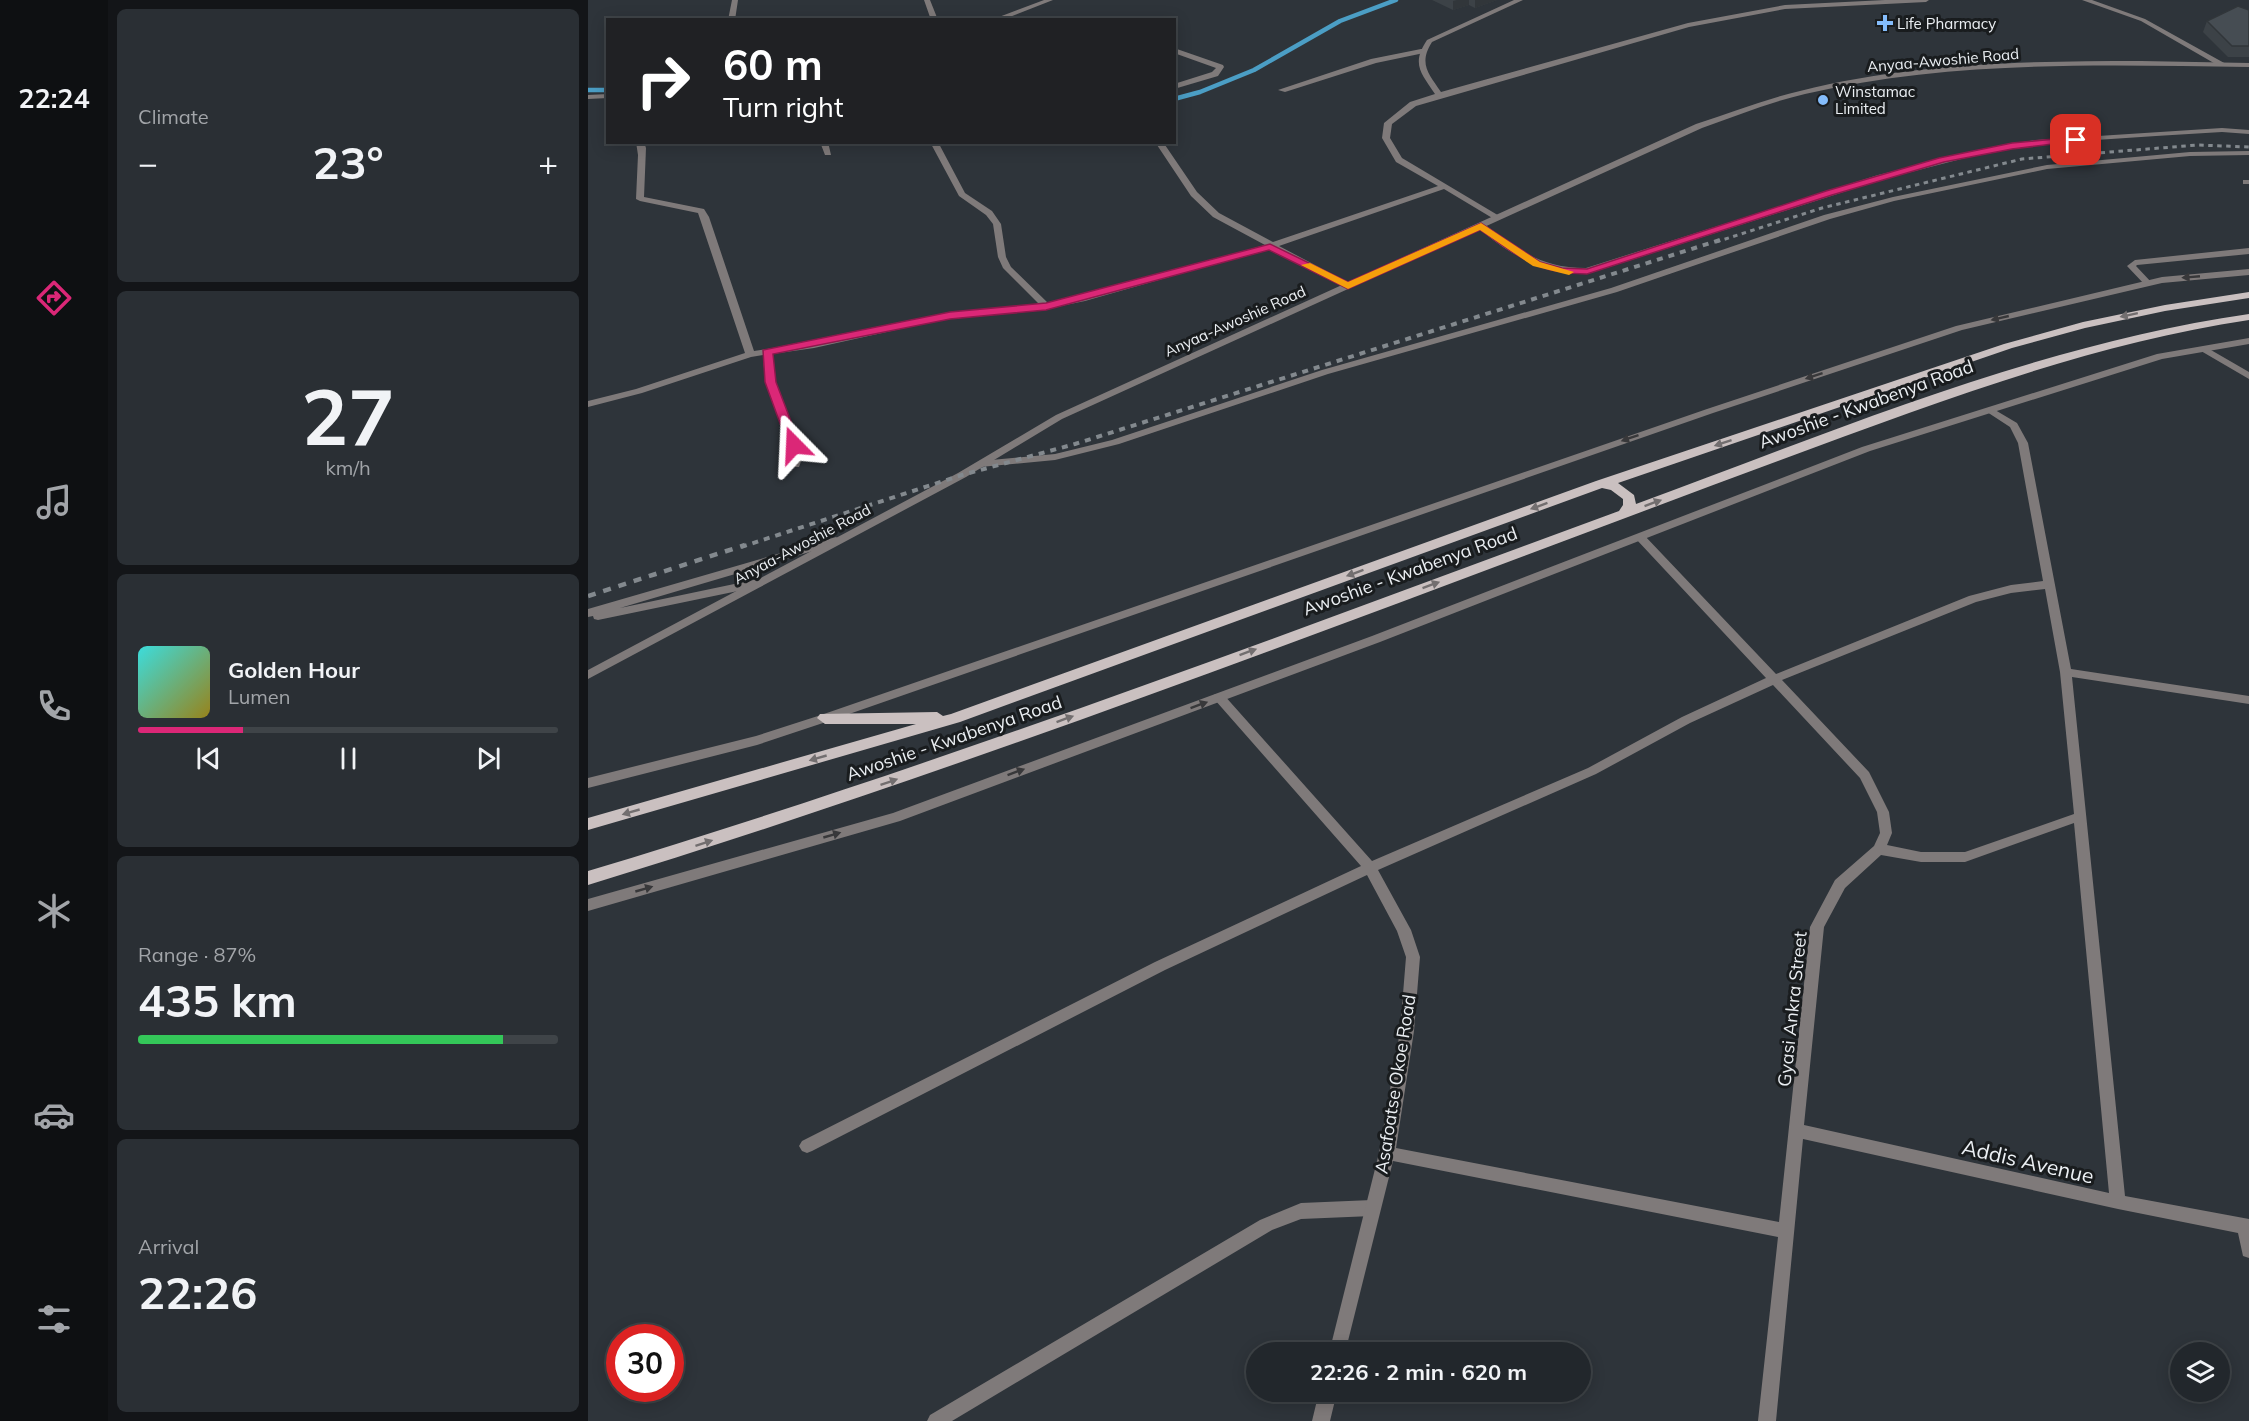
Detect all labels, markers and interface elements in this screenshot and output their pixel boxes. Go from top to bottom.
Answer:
place label: Life Pharmacy [1897,14,1996,33]
marker: Life Pharmacy [1878,16,1892,30]
text: 60 m [723,38,823,91]
icon: right [624,42,702,120]
street label: Anyaa-Awoshie Road [1866,44,2020,76]
text: 22:24 [18,81,90,115]
place label: Winstamac Limited [1835,82,1915,118]
text: Turn right [723,90,843,124]
marker: Winstamac Limited [1816,93,1830,107]
text: Climate [138,104,209,129]
pin [2050,114,2101,165]
icon: arrive [2059,123,2092,156]
text: 23° [312,134,384,190]
text: − [138,142,158,183]
text: + [538,142,558,183]
one-way arrow [2181,272,2200,282]
icon: directions [33,277,75,319]
street label: Anyaa-Awoshie Road [1161,281,1309,361]
one-way arrow [2120,311,2138,321]
one-way arrow [1991,314,2010,324]
street label: Awoshie - Kwabenya Road [1756,354,1976,454]
text: 27 [301,367,395,465]
one-way arrow [1805,372,1823,381]
position arrow [762,413,826,477]
one-way arrow [1620,434,1638,444]
one-way arrow [1714,439,1732,448]
text: km/h [325,455,371,480]
icon: music [33,481,75,523]
one-way arrow [1644,497,1662,507]
street label: Anyaa-Awoshie Road [730,500,874,588]
one-way arrow [1530,502,1548,512]
street label: Awoshie - Kwabenya Road [1300,521,1520,621]
one-way arrow [1346,568,1364,578]
one-way arrow [1422,579,1440,589]
one-way arrow [1239,647,1257,656]
text: Golden Hour [228,656,360,684]
text: Lumen [228,684,290,709]
icon: phone [33,685,75,727]
street label: Awoshie - Kwabenya Road [843,690,1065,786]
one-way arrow [1190,699,1208,709]
one-way arrow [1056,714,1074,724]
icon: previous [192,742,225,775]
icon: pause [332,742,365,775]
icon: next [472,742,505,775]
one-way arrow [809,754,827,763]
one-way arrow [1007,767,1025,777]
one-way arrow [880,776,898,786]
one-way arrow [621,808,639,817]
one-way arrow [823,830,841,839]
one-way arrow [695,837,713,847]
one-way arrow [635,884,653,893]
icon: climate [33,890,75,932]
street label: Gyasi Ankra Street [1772,930,1812,1088]
text: Range · 87% [138,942,256,967]
text: 435 km [138,972,297,1028]
street label: Asafoatse Okoe Road [1369,993,1421,1175]
icon: car [33,1094,75,1136]
street label: Addis Avenue [1960,1133,2096,1189]
text: Arrival [138,1234,199,1259]
text: 22:26 [138,1264,257,1320]
icon: filters [33,1298,75,1340]
speed limit sign: 30 [606,1324,684,1402]
map controls [2170,1342,2230,1402]
button: layers [2170,1342,2230,1402]
text: 22:26 · 2 min · 620 m [1310,1358,1527,1386]

